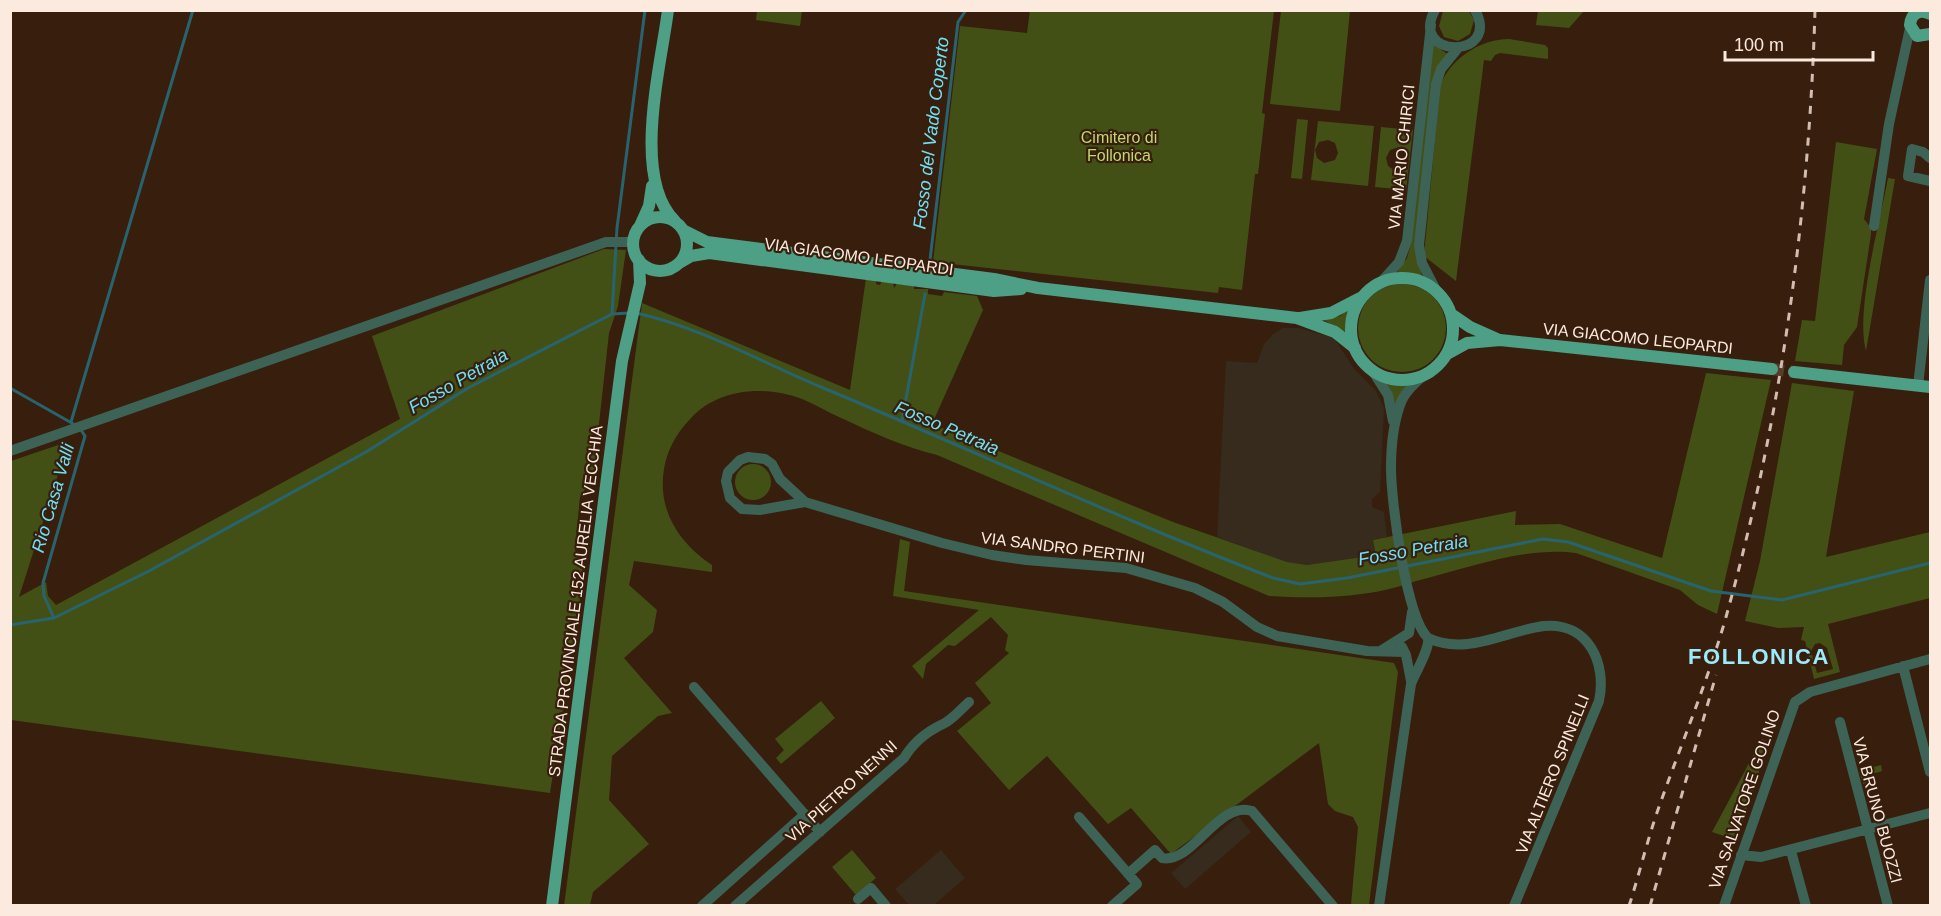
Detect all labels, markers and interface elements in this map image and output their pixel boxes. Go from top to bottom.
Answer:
scale bar [1725,24,1874,62]
text: 100 m [1734,35,1784,55]
water label: Fosso del Vado Coperto [909,36,953,230]
street label: VIA MARIO CHIRICI [1385,84,1418,230]
park label: Cimitero di Follonica [1081,129,1157,164]
street label: VIA GIACOMO LEOPARDI [763,235,955,278]
street label: VIA GIACOMO LEOPARDI [1542,320,1734,357]
water label: Fosso Petraia [405,345,511,417]
water label: Fosso Petraia [892,397,1002,459]
street label: STRADA PROVINCIALE 152 AURELIA VECCHIA [545,424,606,778]
water label: Rio Casa Valli [28,440,78,555]
street label: VIA SANDRO PERTINI [980,529,1146,566]
water label: Fosso Petraia [1357,531,1469,569]
district label: FOLLONICA [1688,644,1830,669]
street label: VIA ALTIERO SPINELLI [1513,692,1592,856]
street label: VIA SALVATORE GOLINO [1706,707,1783,891]
street label: VIA BRUNO BUOZZI [1850,735,1905,885]
street label: VIA PIETRO NENNI [782,737,900,846]

